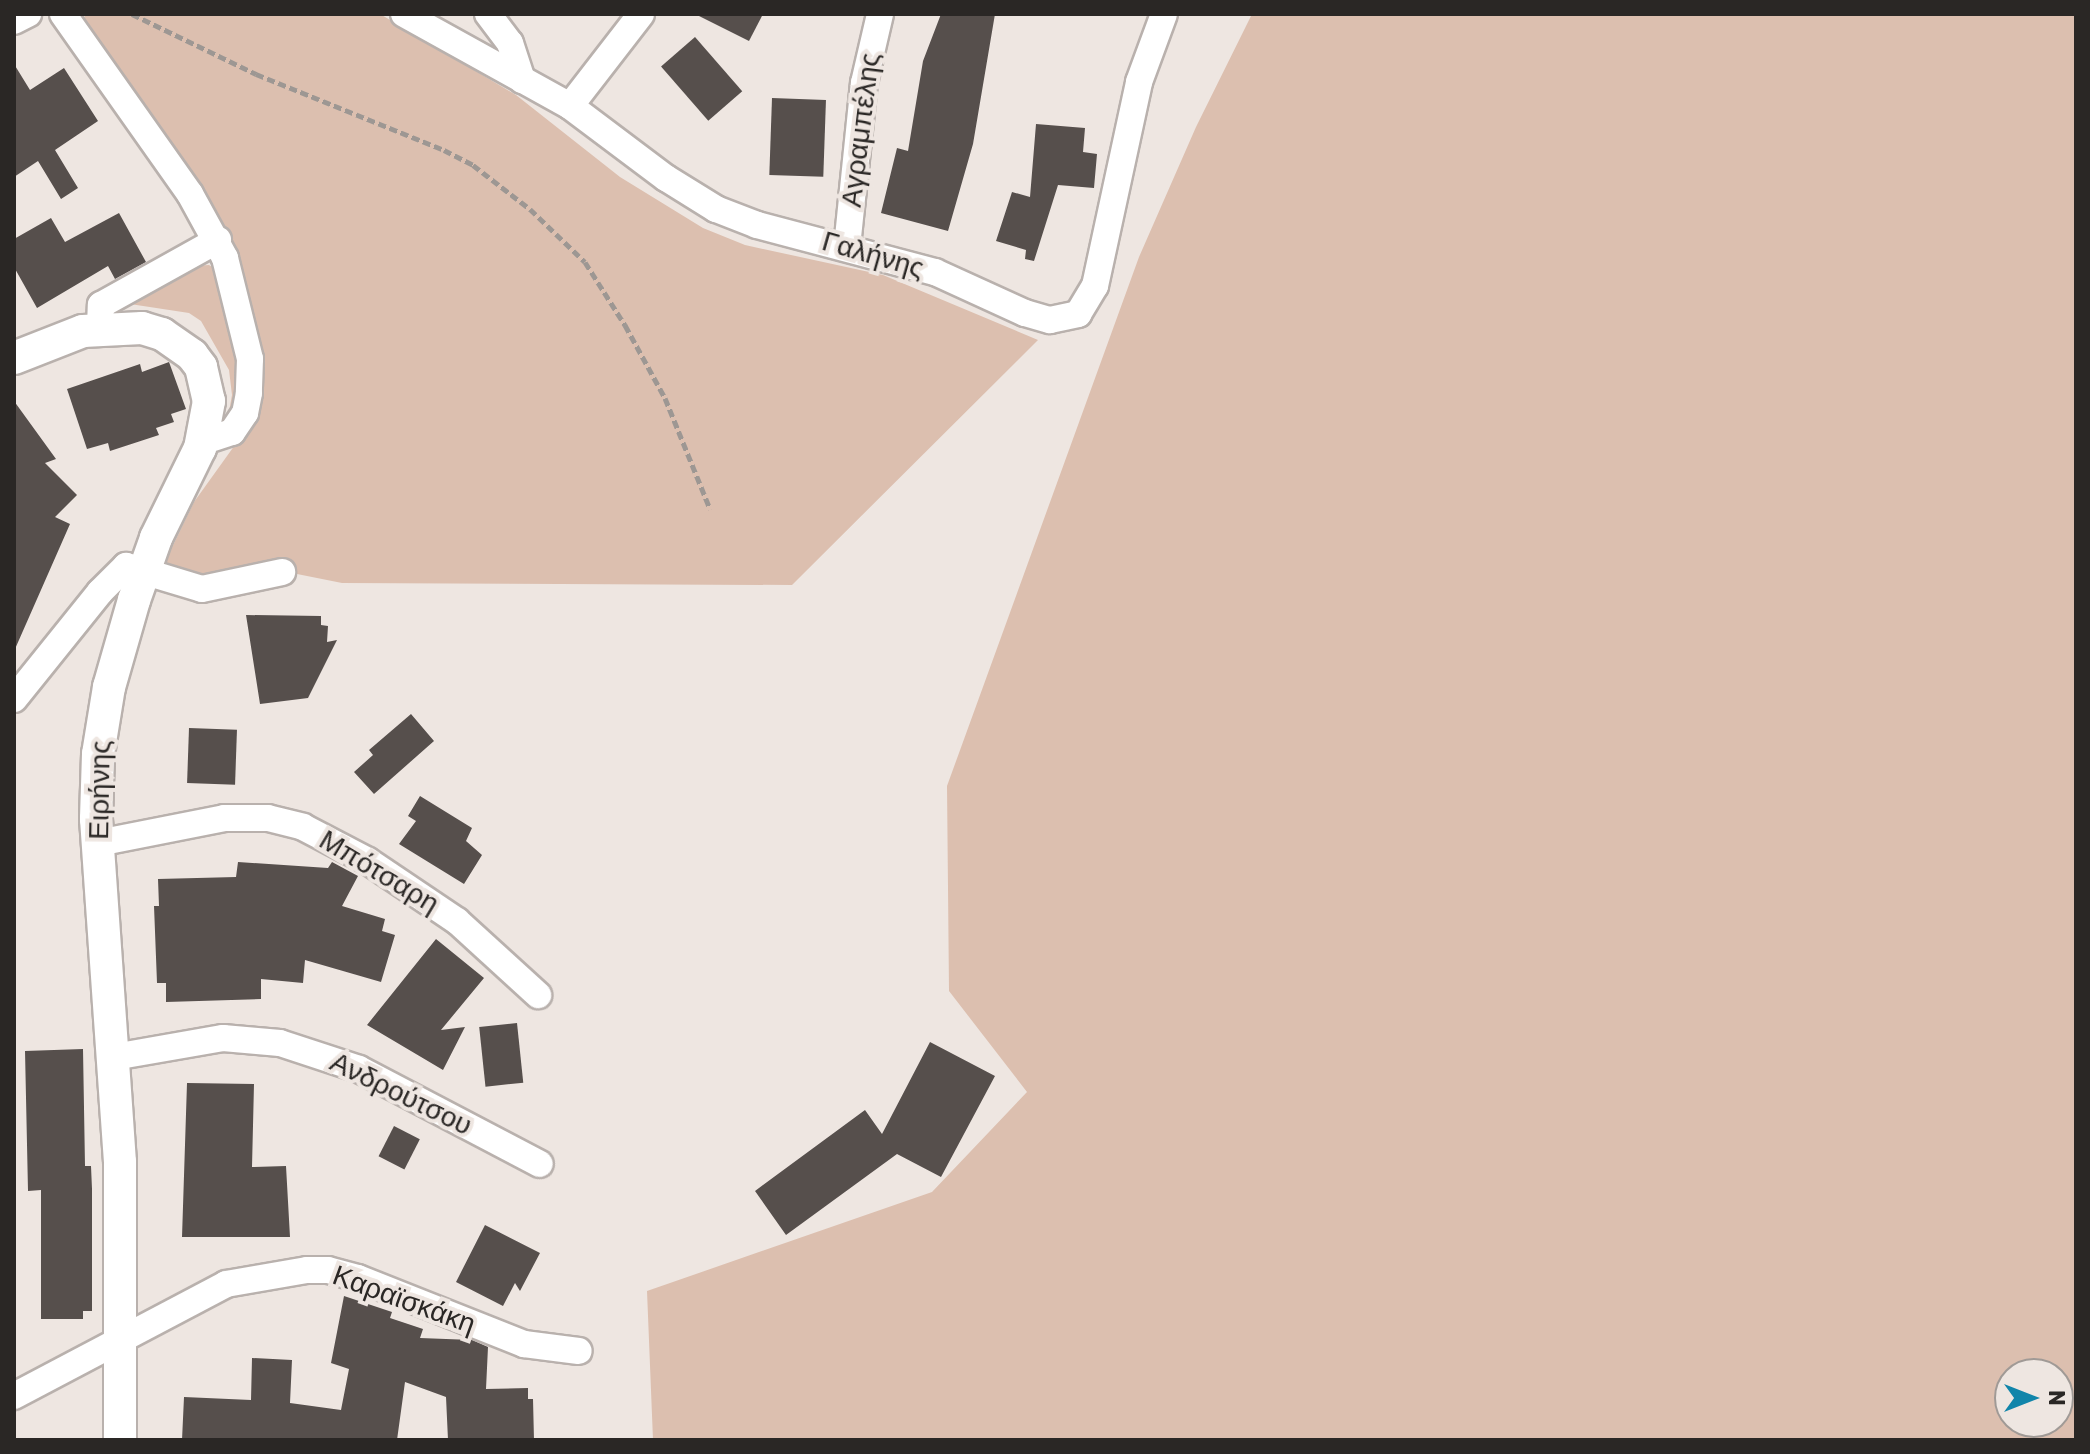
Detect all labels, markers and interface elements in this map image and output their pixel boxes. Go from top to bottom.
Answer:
street label: Αγραμπέλης [835,51,887,209]
street label: Γαλήνης [818,224,928,286]
street label: Ειρήνης [82,740,118,840]
street label: Μπότσαρη [313,823,445,921]
street label: Ανδρούτσου [325,1045,477,1143]
street label: Καραϊσκάκη [328,1259,480,1341]
north arrow [1994,1358,2074,1438]
text: N [2043,1390,2070,1406]

